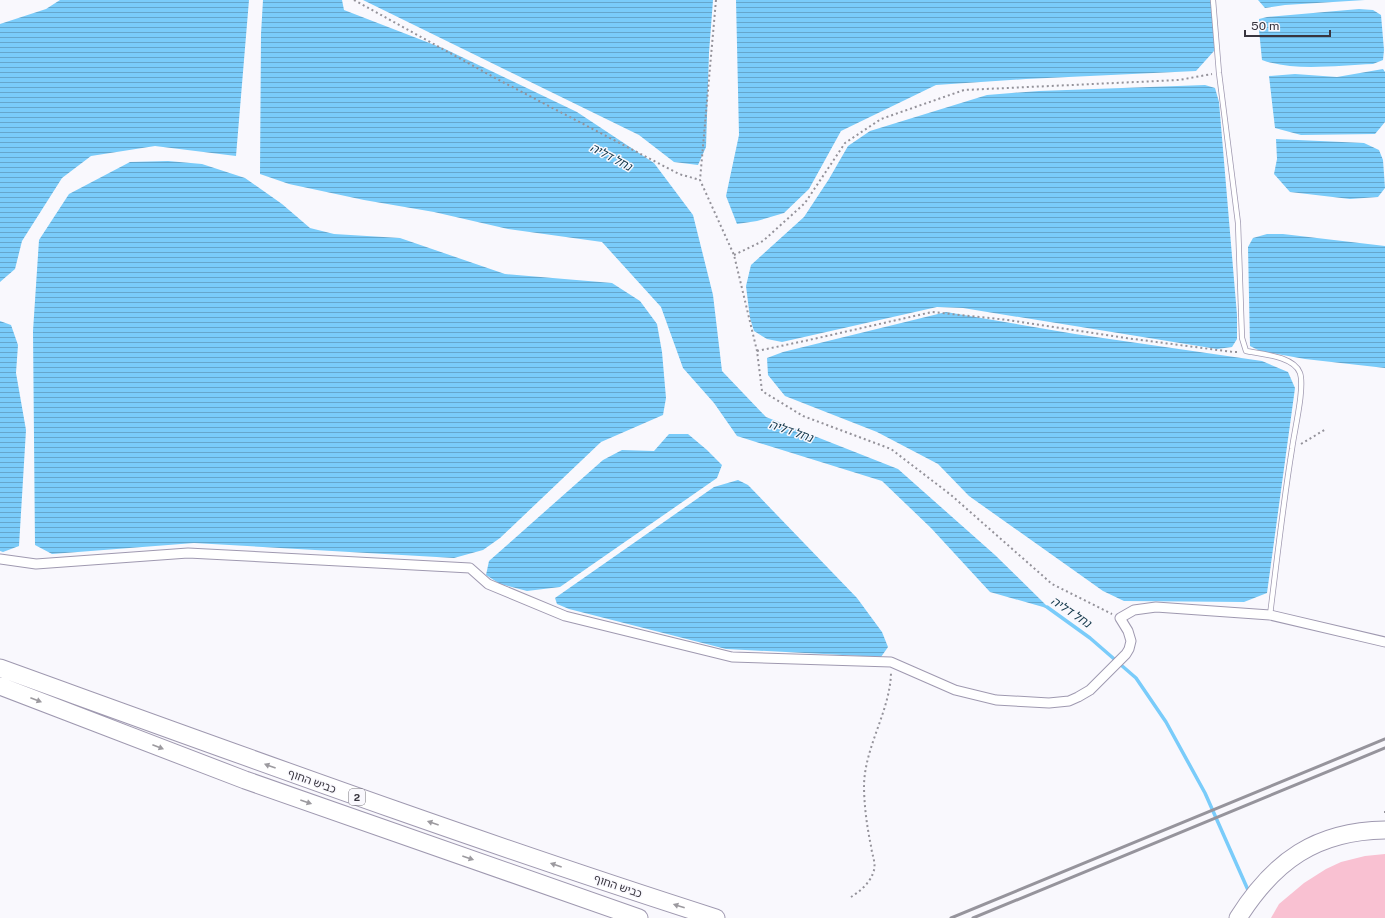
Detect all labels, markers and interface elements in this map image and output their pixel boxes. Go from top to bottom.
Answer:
scale bar [1245,12,1330,38]
text: 50 m [1251,19,1279,33]
water label: נחל דליה [588,140,636,174]
water label: נחל דליה [767,417,816,445]
water label: נחל דליה [1048,594,1095,631]
one-way arrow [31,698,43,704]
one-way arrow [152,744,164,750]
one-way arrow [264,763,276,769]
street label: כביש החוף [286,767,338,795]
road number: 2 [349,789,365,805]
one-way arrow [300,799,312,805]
one-way arrow [426,820,438,826]
one-way arrow [463,856,475,862]
one-way arrow [549,862,561,868]
street label: כביש החוף [592,872,644,900]
one-way arrow [673,903,685,909]

